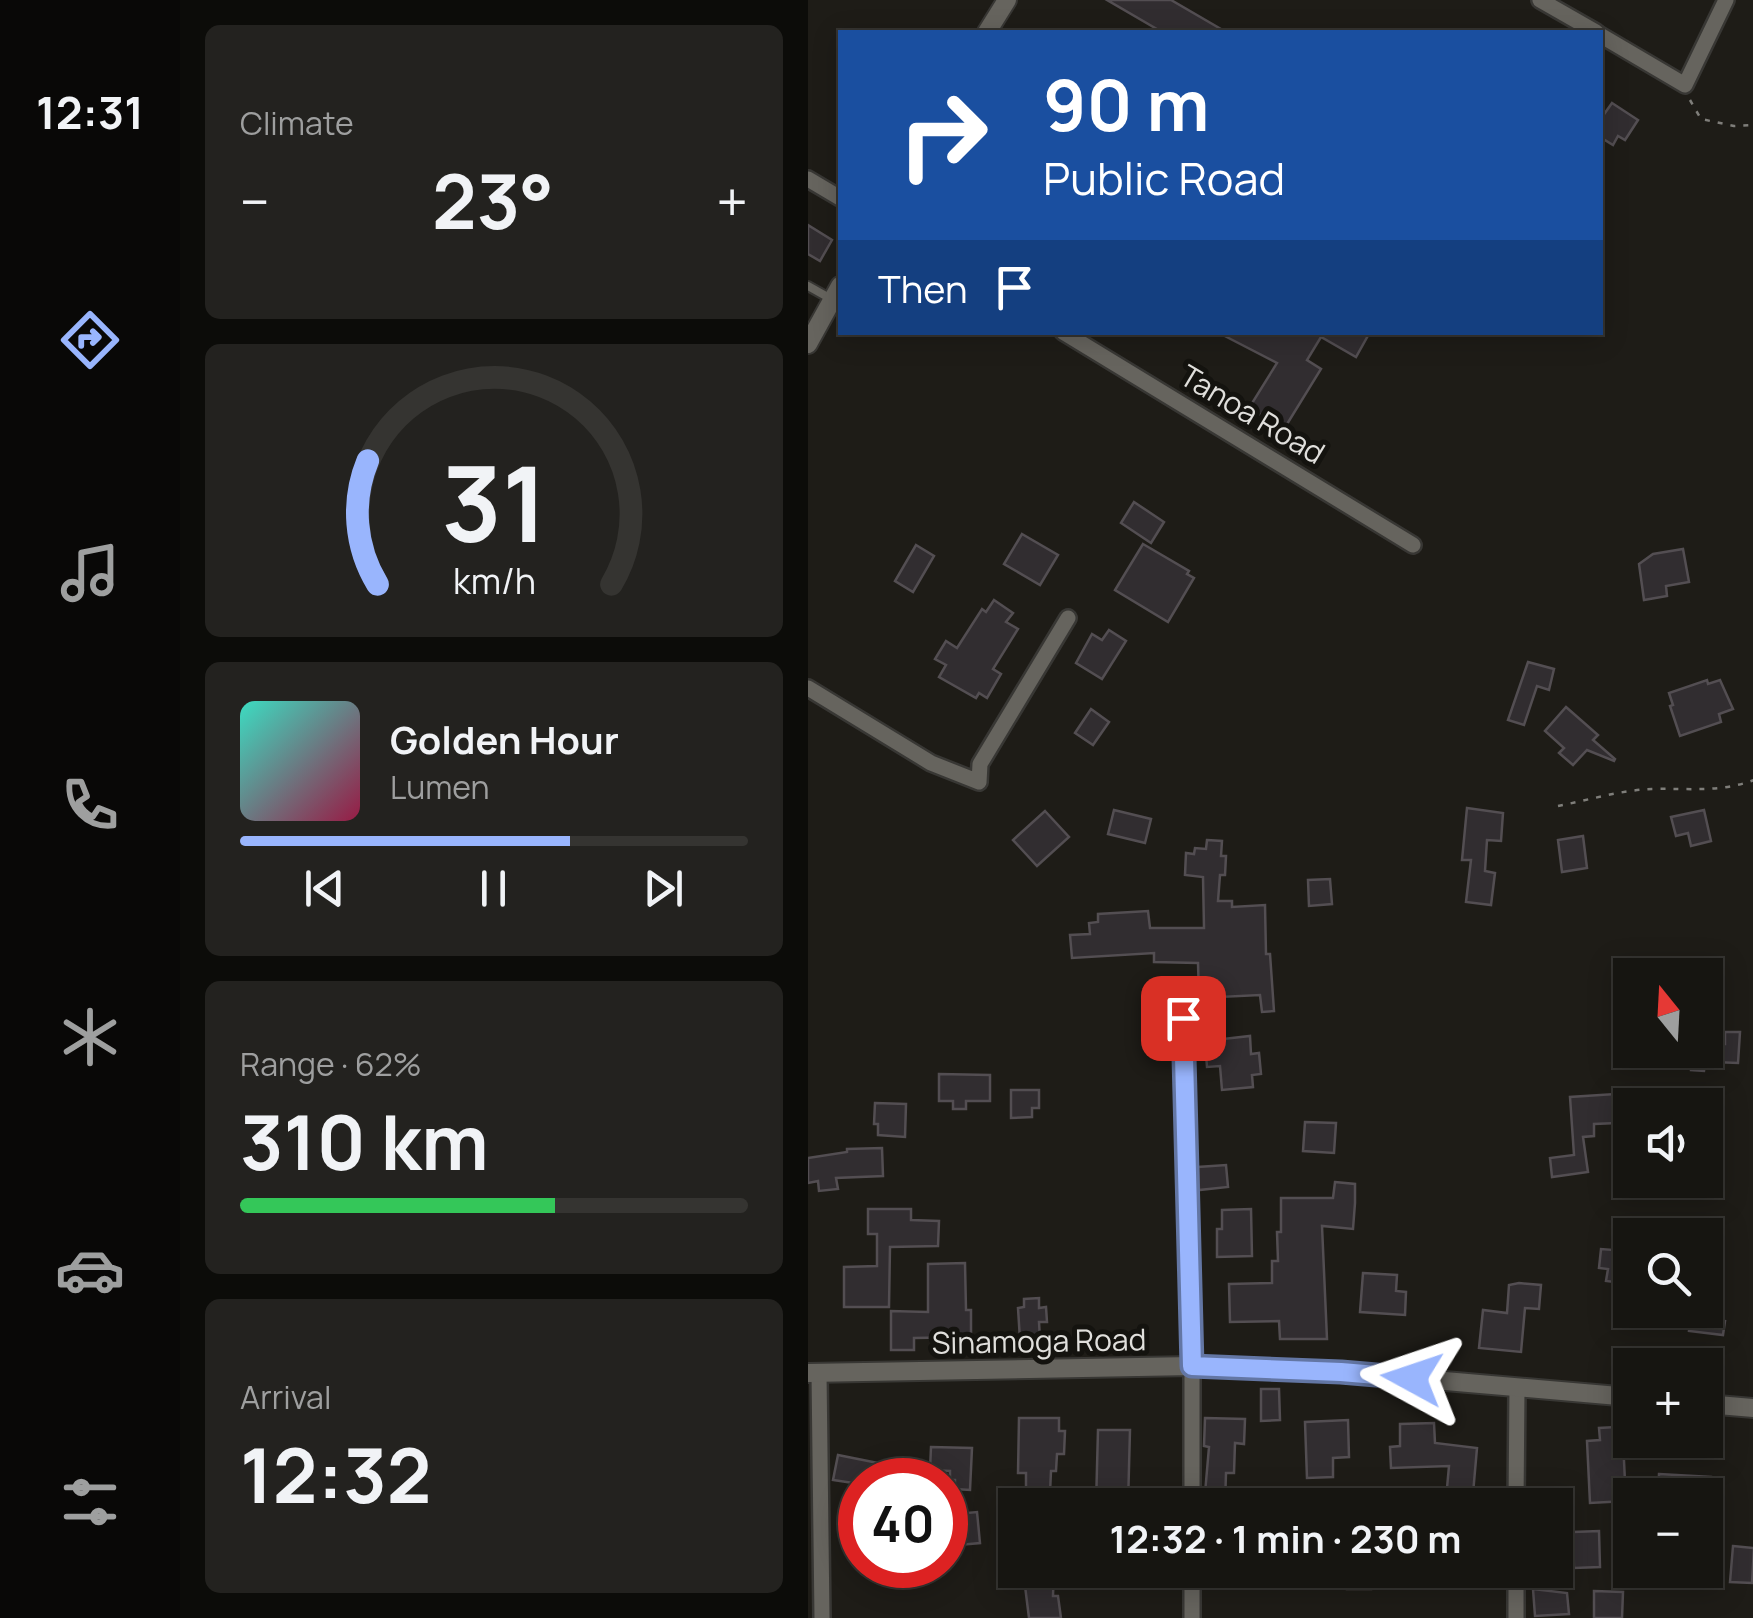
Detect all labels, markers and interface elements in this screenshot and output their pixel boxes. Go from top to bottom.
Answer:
text: 90 m [1043,56,1210,152]
icon: right [878,70,1008,200]
text: 12:31 [36,81,144,143]
text: Climate [240,101,354,145]
text: Public Road [1043,147,1285,209]
text: 23° [432,149,554,252]
text: − [240,163,270,239]
text: + [716,163,748,239]
icon: arrive [987,260,1042,315]
text: Then [878,262,967,314]
icon: directions [55,305,125,375]
street label: Tanoa Road [1173,355,1333,473]
text: 31 [441,431,547,573]
icon: music [55,538,125,608]
text: km/h [452,556,536,605]
text: Golden Hour [390,713,619,765]
text: Lumen [390,765,490,809]
icon: phone [55,770,125,840]
icon: previous [297,861,352,916]
icon: pause [466,861,521,916]
icon: next [636,861,691,916]
north arrow [1613,958,1723,1068]
map controls [1613,958,1723,1588]
pin [1141,976,1226,1061]
icon: arrive [1156,991,1211,1046]
icon: climate [55,1002,125,1072]
text: Range · 62% [240,1042,422,1086]
button: sound [1613,1088,1723,1198]
text: 310 km [240,1090,489,1193]
button: search [1613,1218,1723,1328]
icon: car [55,1235,125,1305]
street label: Sinamoga Road [931,1318,1147,1363]
position arrow [1360,1326,1464,1430]
button: + [1613,1348,1723,1458]
text: Arrival [240,1375,331,1419]
text: 12:32 [240,1423,431,1526]
speed limit sign: 40 [838,1458,968,1588]
icon: filters [55,1467,125,1537]
button: − [1613,1478,1723,1588]
text: 12:32 · 1 min · 230 m [1110,1512,1462,1564]

